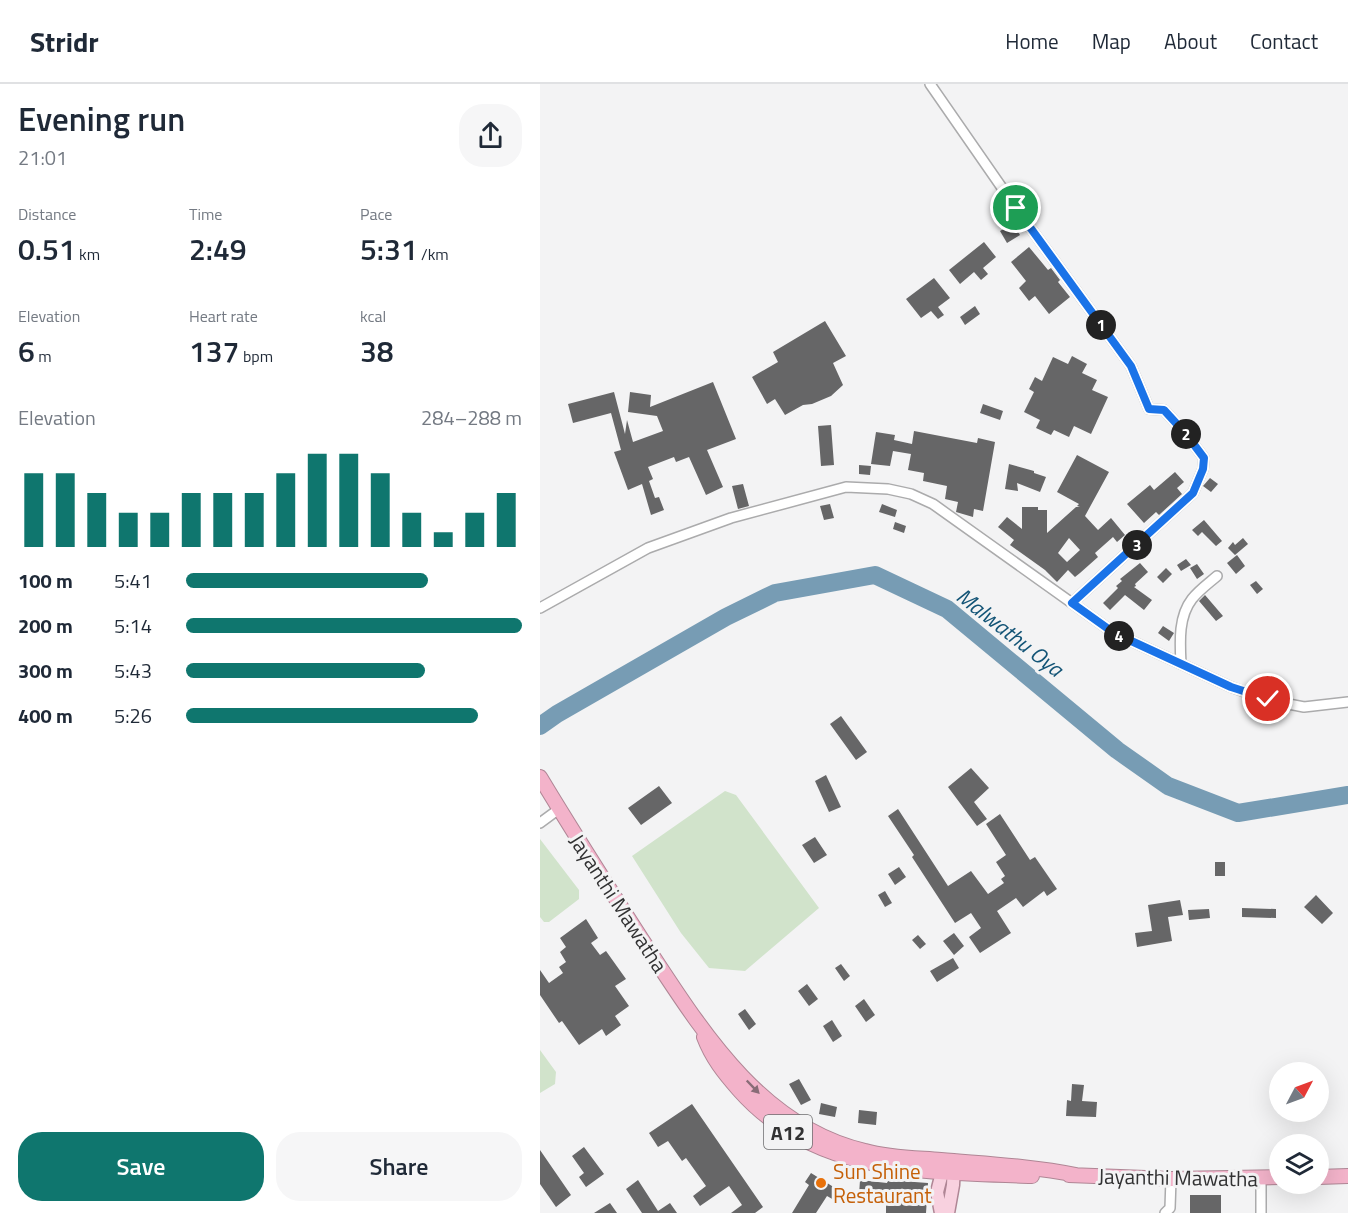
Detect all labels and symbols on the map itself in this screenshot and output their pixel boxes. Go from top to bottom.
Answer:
pin [990,182,1041,233]
pin: 1 [1086,310,1116,340]
pin: 2 [1171,419,1201,449]
pin: 3 [1122,530,1152,560]
water label: Malwathu Oya [949,579,1072,686]
pin: 4 [1104,621,1134,651]
pin [1242,673,1293,724]
street label: Jayanthi Mawatha [562,827,676,979]
north arrow [1269,1062,1329,1122]
one-way arrow [745,1080,759,1094]
road number: A12 [764,1115,812,1149]
place label: Sun Shine Restaurant [833,1155,932,1211]
street label: Jayanthi Mawatha [1098,1160,1259,1194]
marker: Sun Shine Restaurant [814,1176,828,1190]

